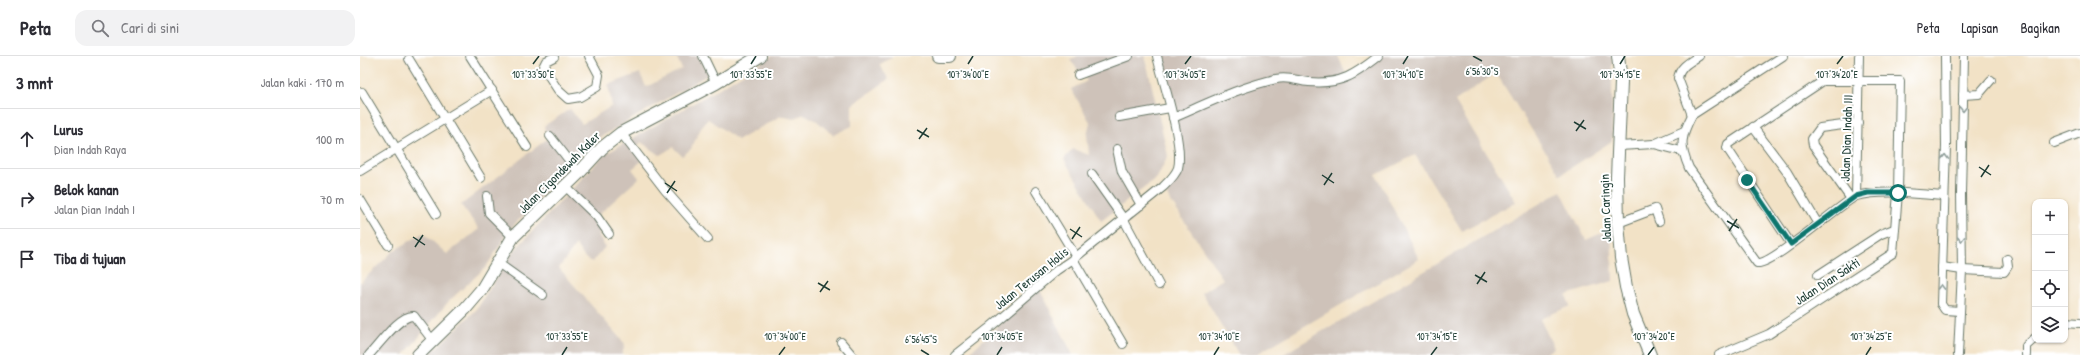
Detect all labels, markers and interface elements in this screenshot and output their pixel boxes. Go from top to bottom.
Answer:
search box [75,10,355,46]
text: Peta [20,15,51,41]
icon: search [89,17,111,39]
text: Cari di sini [121,17,179,38]
text: Peta [1917,18,1939,37]
text: Lapisan [1961,18,1998,37]
text: Bagikan [2020,18,2060,37]
text: 6°56'30"S [1466,65,1499,78]
text: 107°33'50"E [512,68,555,81]
text: 107°33'55"E [730,68,773,81]
text: 107°34'00"E [947,68,989,81]
text: 107°34'05"E [1164,68,1206,81]
text: 107°34'10"E [1383,68,1424,81]
text: 107°34'15"E [1600,68,1641,81]
text: 107°34'20"E [1816,68,1859,81]
text: 3 mnt [16,71,53,94]
text: Jalan kaki · 170 m [260,73,344,91]
street label: Jalan Dian Indah III [1835,94,1857,182]
one-way arrow [1959,106,1967,112]
text: Lurus [54,119,83,140]
street label: Jalan Cigondewah Kaler [514,127,604,217]
icon: ahead [16,128,38,150]
text: 100 m [316,130,344,148]
text: Dian Indah Raya [54,140,126,158]
one-way arrow [1941,154,1950,160]
route end [1738,171,1756,189]
street label: Jalan Caringin [1595,174,1615,242]
text: Belok kanan [54,179,119,200]
route start [1889,184,1907,202]
icon: right [16,188,38,210]
text: 70 m [320,190,344,208]
map controls [2032,199,2068,343]
button: + [2032,199,2068,235]
text: Jalan Dian Indah I [54,200,135,218]
button: − [2032,235,2068,271]
one-way arrow [1957,236,1966,242]
street label: Jalan Terusan Holis [990,243,1072,313]
icon: arrive [16,248,38,270]
text: Tiba di tujuan [54,248,126,269]
street label: Jalan Dian Sakti [1791,253,1863,309]
button: locate [2032,271,2068,307]
one-way arrow [1937,284,1946,290]
button: layers [2032,307,2068,343]
text: 107°33'55"E [546,330,589,343]
text: 107°34'00"E [764,330,806,343]
text: 107°34'05"E [981,330,1023,343]
text: 107°34'10"E [1199,330,1240,343]
text: 107°34'15"E [1417,330,1458,343]
text: 107°34'20"E [1633,330,1676,343]
text: 107°34'25"E [1850,330,1892,343]
text: 6°56'45"S [905,333,937,346]

